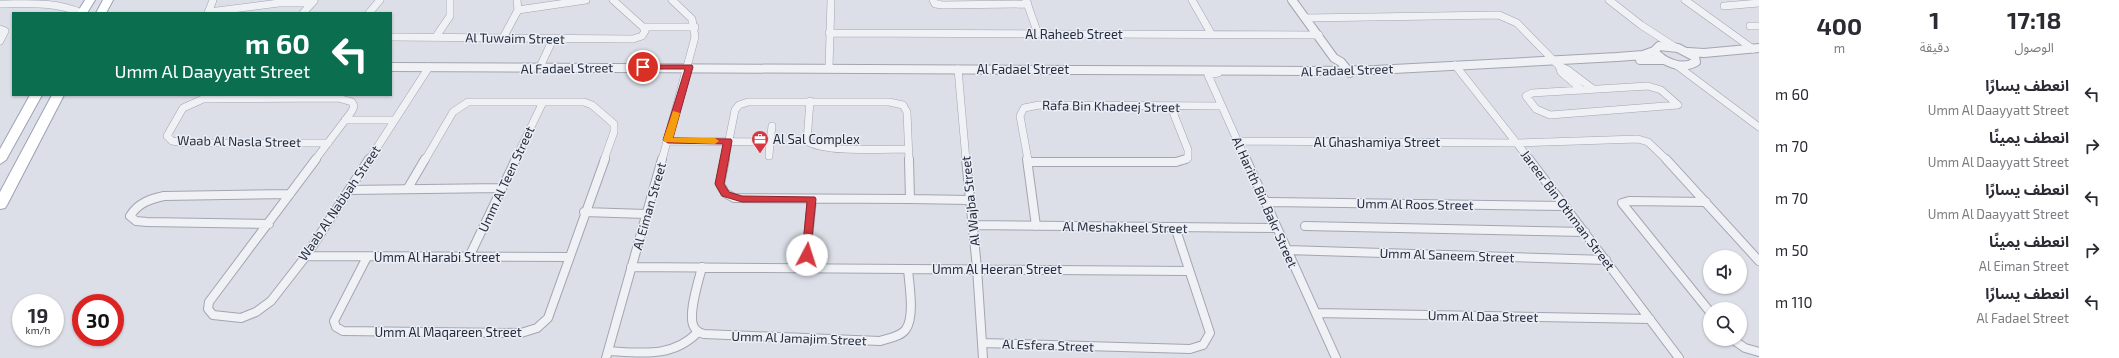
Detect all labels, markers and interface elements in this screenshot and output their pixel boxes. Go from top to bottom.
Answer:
text: 1 [1929,5,1940,34]
text: 17:18 [2007,5,2061,34]
text: 400 [1817,11,1862,40]
text: 60 m [245,26,310,60]
street label: Al Raheeb Street [1025,26,1123,42]
icon: left [324,28,376,80]
street label: Al Tuwaim Street [465,29,565,47]
text: دقيقة [1920,39,1949,55]
text: الوصول [2014,39,2054,55]
text: m [1834,40,1845,56]
pin [626,50,660,84]
icon: arrive [632,56,654,78]
street label: Al Fadael Street [521,59,613,77]
text: Umm Al Daayyatt Street [114,60,310,82]
street label: Al Fadael Street [1300,60,1394,80]
street label: Al Fadael Street [977,61,1069,77]
text: انعطف يسارًا [1985,76,2069,94]
icon: left [2081,83,2103,105]
text: 60 m [1775,85,1809,103]
street label: Rafa Bin Khadeej Street [1042,97,1180,115]
text: Umm Al Daayyatt Street [1928,102,2069,118]
street label: Umm Al Teen Street [474,124,538,234]
text: انعطف يمينًا [1989,128,2069,146]
office icon: Al Sal Complex [750,129,770,154]
place label: Al Sal Complex [773,131,860,147]
street label: Waab Al Nasla Street [177,132,301,150]
street label: Al Harith Bin Bakr Street [1229,134,1301,270]
street label: Al Ghashamiya Street [1314,134,1440,150]
icon: right [2081,135,2103,157]
text: 70 m [1775,137,1808,155]
street label: Waab Al Nabbah Street [294,142,384,264]
street label: Jareer Bin Othman Street [1518,147,1618,273]
text: Umm Al Daayyatt Street [1928,154,2069,170]
street label: Al Wajba Street [957,155,983,247]
street label: Al Eiman Street [629,160,669,252]
text: انعطف يسارًا [1985,180,2069,198]
icon: left [2081,187,2103,209]
text: 70 m [1775,189,1808,207]
street label: Umm Al Roos Street [1356,195,1474,213]
text: Umm Al Daayyatt Street [1928,206,2069,222]
street label: Al Meshakheel Street [1062,218,1188,236]
text: انعطف يمينًا [1989,232,2069,250]
position arrow [786,234,828,276]
icon: right [2081,239,2103,261]
text: 50 m [1775,241,1809,259]
street label: Umm Al Saneem Street [1379,245,1515,265]
street label: Umm Al Harabi Street [374,249,500,265]
map controls [1703,250,1747,346]
button: sound [1703,250,1747,294]
text: Al Eiman Street [1979,258,2069,274]
street label: Umm Al Heeran Street [932,261,1062,277]
text: انعطف يسارًا [1985,284,2069,302]
icon: left [2081,291,2103,313]
text: 110 m [1775,293,1813,311]
speed limit sign: 30 [72,294,124,346]
button: search [1703,302,1747,346]
text: 19 [28,303,48,327]
street label: Umm Al Daa Street [1428,307,1538,325]
text: Al Fadael Street [1977,310,2069,326]
text: km/h [26,324,50,336]
street label: Umm Al Maqareen Street [374,324,522,340]
street label: Umm Al Jamajim Street [731,328,867,348]
street label: Al Esfera Street [1002,335,1094,355]

